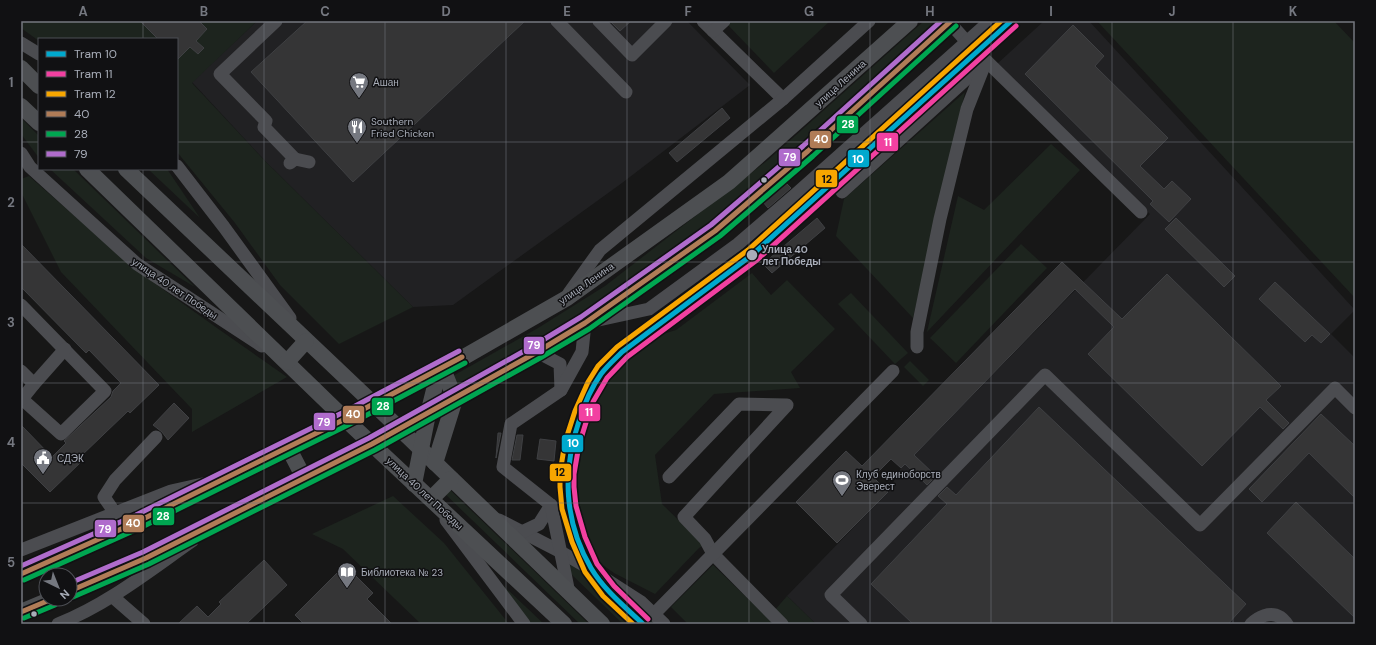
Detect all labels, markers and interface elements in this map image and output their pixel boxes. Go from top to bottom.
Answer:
text: A [78,3,88,20]
text: B [200,3,208,20]
text: C [320,3,330,20]
text: D [441,3,451,20]
text: E [563,3,571,20]
text: F [684,3,692,20]
text: G [804,3,814,20]
text: H [925,3,935,20]
text: I [1049,3,1053,20]
text: J [1168,3,1176,20]
text: K [1289,3,1298,20]
legend [38,38,178,170]
text: Tram 10 [74,46,117,62]
street label: улица Ленина [812,57,869,110]
text: Tram 11 [74,66,112,82]
supermarket icon: Ашан [348,71,370,99]
text: 1 [9,74,13,91]
place label: Ашан [373,76,399,89]
text: Tram 12 [74,86,116,102]
text: 40 [74,106,90,122]
place label: Southern Fried Chicken [371,115,434,140]
line badge: 28 [836,115,859,134]
restaurant icon: Southern Fried Chicken [346,116,368,144]
text: 28 [841,117,855,131]
text: 28 [74,126,88,142]
line badge: 40 [809,130,832,149]
text: 40 [814,132,829,146]
line badge: 11 [876,132,899,152]
text: 11 [884,135,892,149]
text: 79 [74,146,88,162]
line badge: 79 [778,148,801,167]
line badge: 10 [847,149,870,168]
text: 79 [784,150,796,164]
text: 10 [852,152,864,166]
line badge: 12 [815,169,838,188]
text: 12 [822,172,832,186]
unlabelled marker [759,175,769,185]
text: 2 [7,194,15,211]
place label: Улица 40 лет Победы [762,243,821,268]
marker: Улица 40 лет Победы [745,248,759,262]
street label: улица 40 лет Победы [129,255,220,322]
street label: улица Ленина [556,259,617,307]
text: 3 [7,314,15,331]
line badge: 79 [523,336,545,355]
text: 79 [528,338,540,352]
line badge: 28 [371,397,394,416]
text: 28 [376,399,390,413]
line badge: 11 [578,403,601,422]
line badge: 40 [342,405,365,424]
text: 11 [585,405,593,419]
text: 40 [346,407,361,421]
line badge: 79 [313,412,336,431]
text: 79 [318,415,330,429]
text: 4 [7,434,15,451]
line badge: 10 [561,434,584,453]
text: 10 [567,436,579,450]
public building icon: СДЭК [32,447,54,475]
place label: СДЭК [57,452,84,465]
street label: улица 40 лет Победы [383,454,466,532]
line badge: 12 [549,463,572,482]
text: 12 [555,465,565,479]
place label: Клуб единоборств Эверест [856,468,941,493]
sports icon: Клуб единоборств Эверест [831,469,853,497]
line badge: 28 [152,507,175,526]
text: 28 [156,509,170,523]
line badge: 40 [122,514,145,533]
text: 40 [126,516,141,530]
line badge: 79 [94,519,117,538]
text: 79 [99,522,111,536]
text: 5 [7,554,15,571]
library icon: Библиотека № 23 [336,561,358,589]
place label: Библиотека № 23 [361,566,443,579]
north arrow [38,567,78,607]
text: N [57,586,73,602]
unlabelled marker [29,609,39,619]

